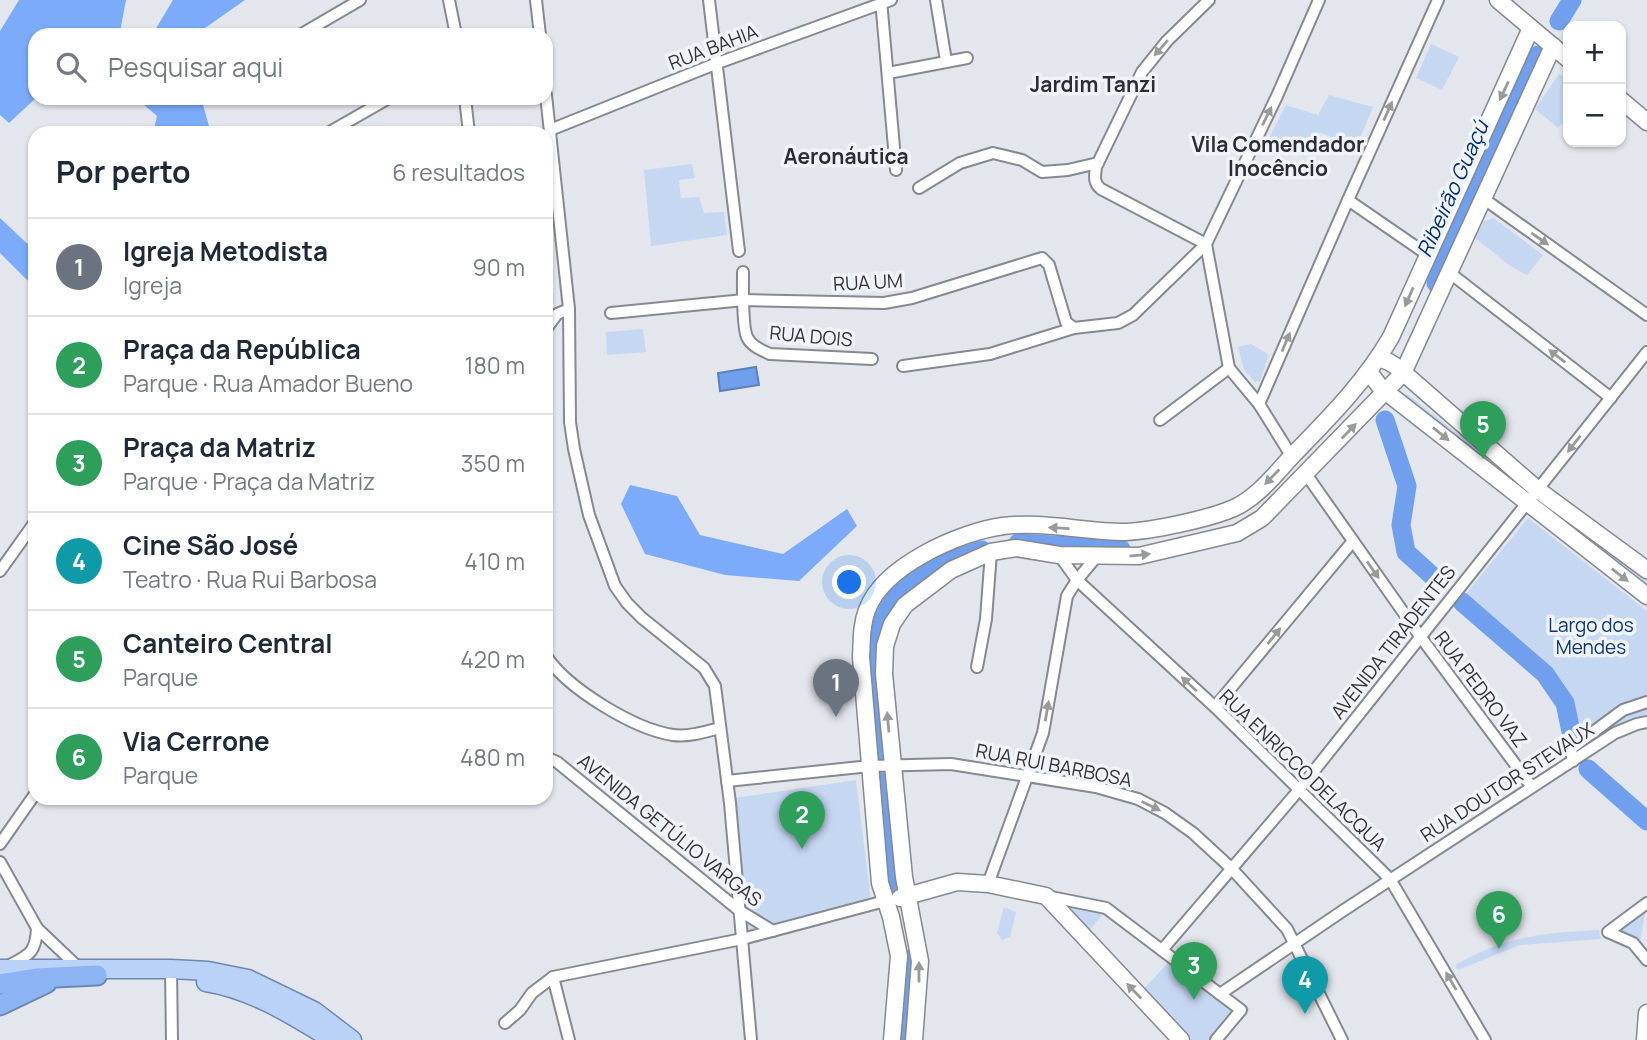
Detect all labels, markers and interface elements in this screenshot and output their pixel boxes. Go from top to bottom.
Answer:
street label: RUA BAHIA [665,18,761,76]
map controls [1563,21,1626,147]
button: + [1563,21,1626,84]
search box [28,28,553,105]
one-way arrow [1154,40,1169,57]
icon: search [52,48,90,86]
text: Pesquisar aqui [108,49,283,85]
district label: Jardim Tanzi [1030,70,1156,98]
one-way arrow [1498,81,1510,101]
button: − [1563,84,1626,147]
one-way arrow [1382,101,1394,121]
one-way arrow [1261,106,1273,126]
water label: Ribeirão Guaçú [1410,115,1495,261]
district label: Vila Comendador Inocêncio [1192,130,1364,182]
district label: Aeronáutica [783,142,909,170]
text: Por perto [56,151,191,192]
text: 6 resultados [392,156,525,188]
one-way arrow [1531,232,1549,246]
text: Igreja Metodista [123,233,328,269]
text: 1 [74,251,84,283]
text: 90 m [473,251,525,283]
street label: RUA UM [832,267,904,297]
text: Igreja [123,269,182,301]
one-way arrow [1403,287,1414,308]
street label: RUA DOIS [768,319,854,353]
text: Praça da República [123,331,361,367]
one-way arrow [1281,331,1292,352]
text: 2 [72,349,86,381]
text: 180 m [465,349,525,381]
one-way arrow [1548,349,1566,363]
text: Parque · Rua Amador Bueno [123,367,413,399]
pin: 5 [1460,401,1506,459]
one-way arrow [1340,423,1356,440]
one-way arrow [1431,427,1449,442]
text: Praça da Matriz [123,429,316,465]
one-way arrow [1568,435,1582,453]
text: 3 [72,447,86,479]
text: 350 m [461,447,525,479]
text: Parque · Praça da Matriz [123,465,375,497]
one-way arrow [1265,468,1281,485]
one-way arrow [1048,522,1070,533]
text: Cine São José [123,527,298,563]
text: 4 [72,545,86,577]
text: 410 m [464,545,525,577]
one-way arrow [1129,549,1151,560]
street label: AVENIDA TIRADENTES [1325,560,1461,724]
one-way arrow [1366,561,1380,579]
text: Teatro · Rua Rui Barbosa [123,563,377,595]
your location [832,565,866,599]
one-way arrow [1611,567,1629,581]
park label: Largo dos Mendes [1548,612,1634,660]
text: Canteiro Central [123,625,333,661]
street label: RUA PEDRO VAZ [1429,626,1533,752]
one-way arrow [1266,627,1281,644]
text: 5 [72,643,86,675]
text: 420 m [460,643,525,675]
pin: 1 [813,659,859,717]
text: Parque [123,661,198,693]
one-way arrow [1181,676,1198,692]
street label: RUA ENRICCO DELACQUA [1214,683,1392,857]
one-way arrow [1042,700,1053,722]
one-way arrow [883,711,894,733]
street label: RUA DOUTOR STEVAUX [1415,716,1599,848]
text: Via Cerrone [123,723,270,759]
street label: RUA RUI BARBOSA [974,737,1134,793]
text: 6 [72,741,86,773]
text: 480 m [460,741,525,773]
street label: AVENIDA GETÚLIO VARGAS [573,748,768,913]
text: Parque [123,759,198,791]
pin: 2 [779,791,825,849]
one-way arrow [1141,801,1161,812]
pin: 6 [1476,891,1522,949]
pin: 3 [1171,942,1217,1000]
pin: 4 [1282,956,1328,1014]
one-way arrow [913,961,925,983]
one-way arrow [1445,971,1457,990]
one-way arrow [1126,982,1142,999]

